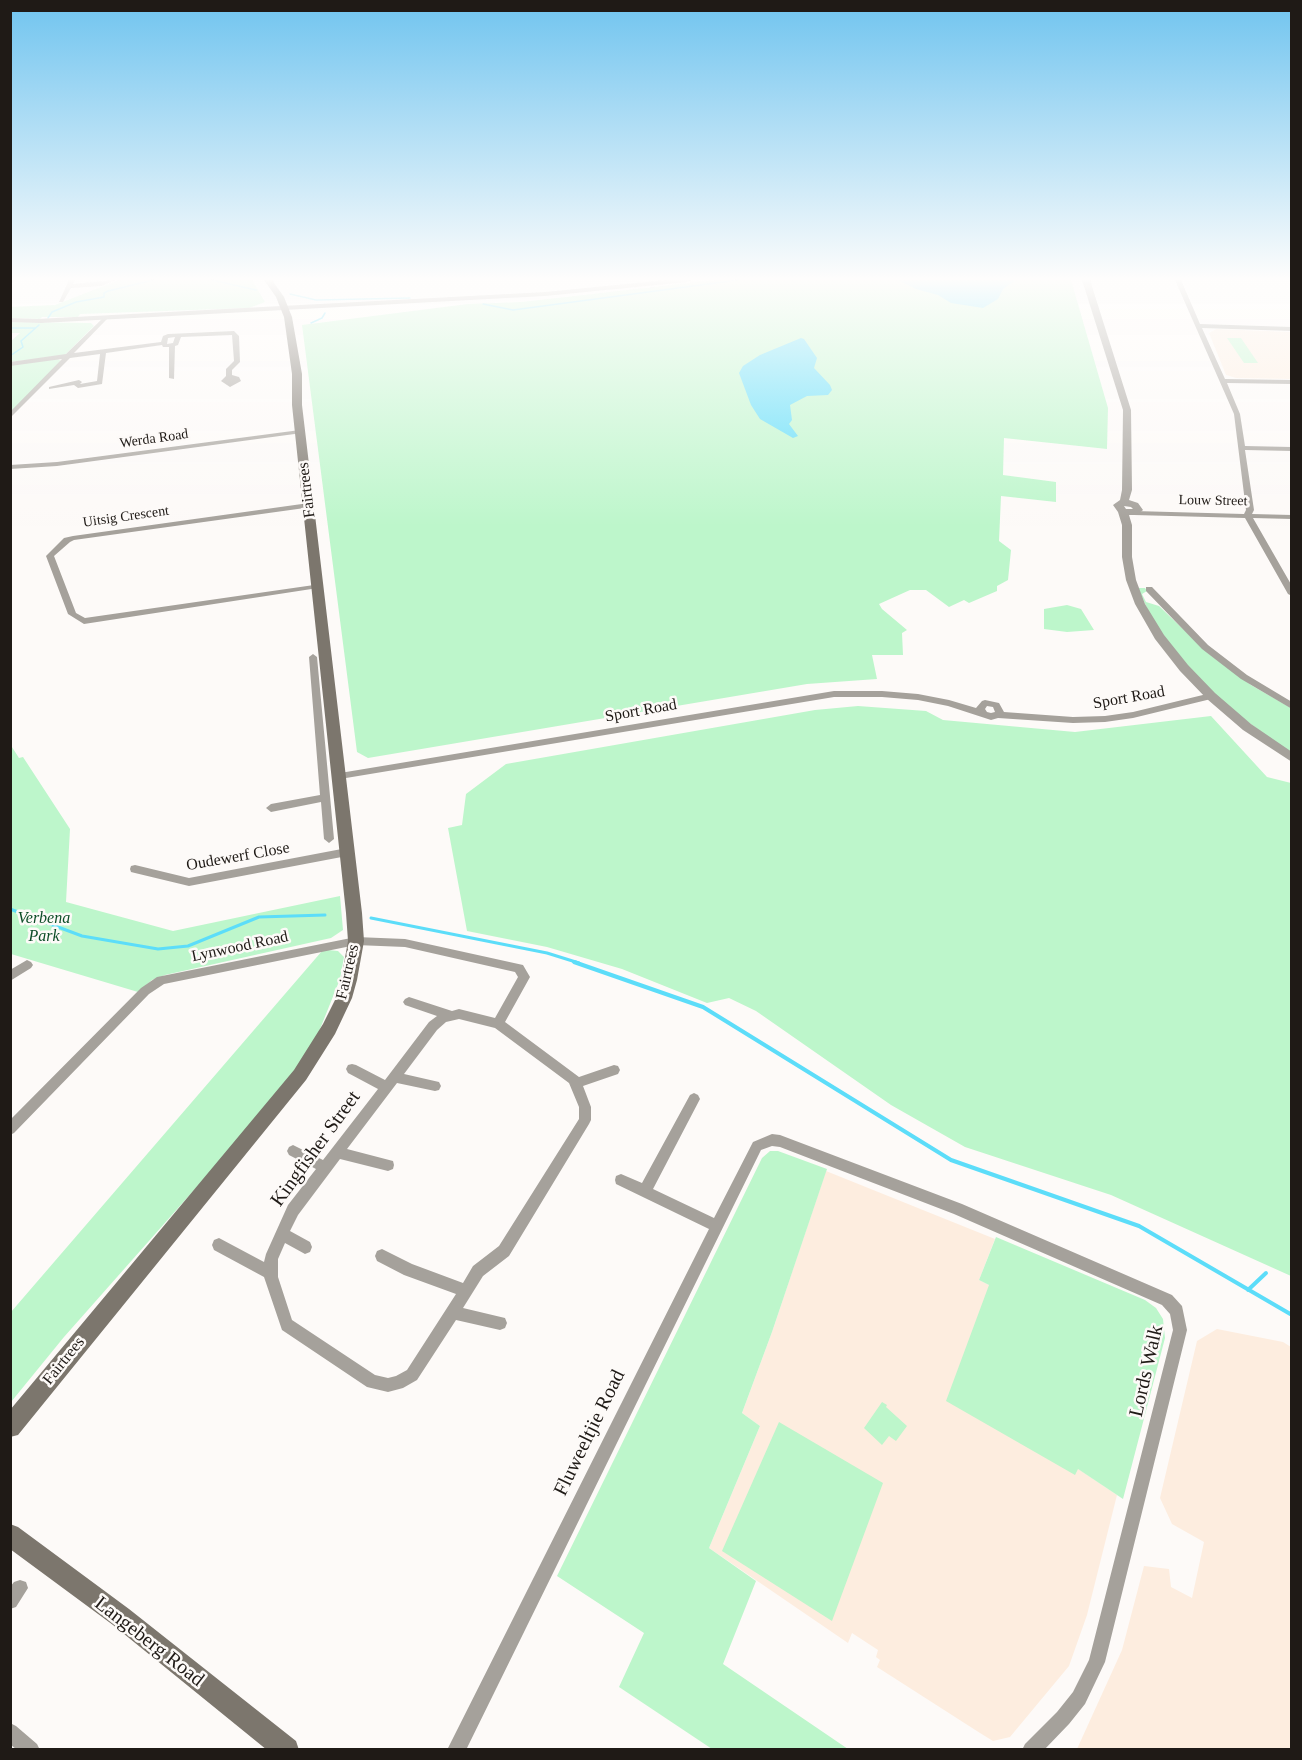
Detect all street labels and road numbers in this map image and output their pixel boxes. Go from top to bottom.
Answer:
street label: Werda Road [119,426,189,452]
street label: Fairtrees [294,461,320,519]
street label: Louw Street [1178,492,1248,510]
street label: Uitsig Crescent [82,503,170,531]
street label: Sport Road [1092,682,1166,714]
street label: Sport Road [604,695,678,727]
street label: Oudewerf Close [185,838,291,876]
street label: Lynwood Road [190,927,290,967]
street label: Fairtrees [332,943,364,1001]
street label: Kingfisher Street [266,1086,366,1212]
street label: Lords Walk [1125,1323,1169,1419]
street label: Fairtrees [39,1333,89,1389]
street label: Fluweeltjie Road [549,1366,631,1500]
street label: Langeberg Road [89,1592,209,1692]

